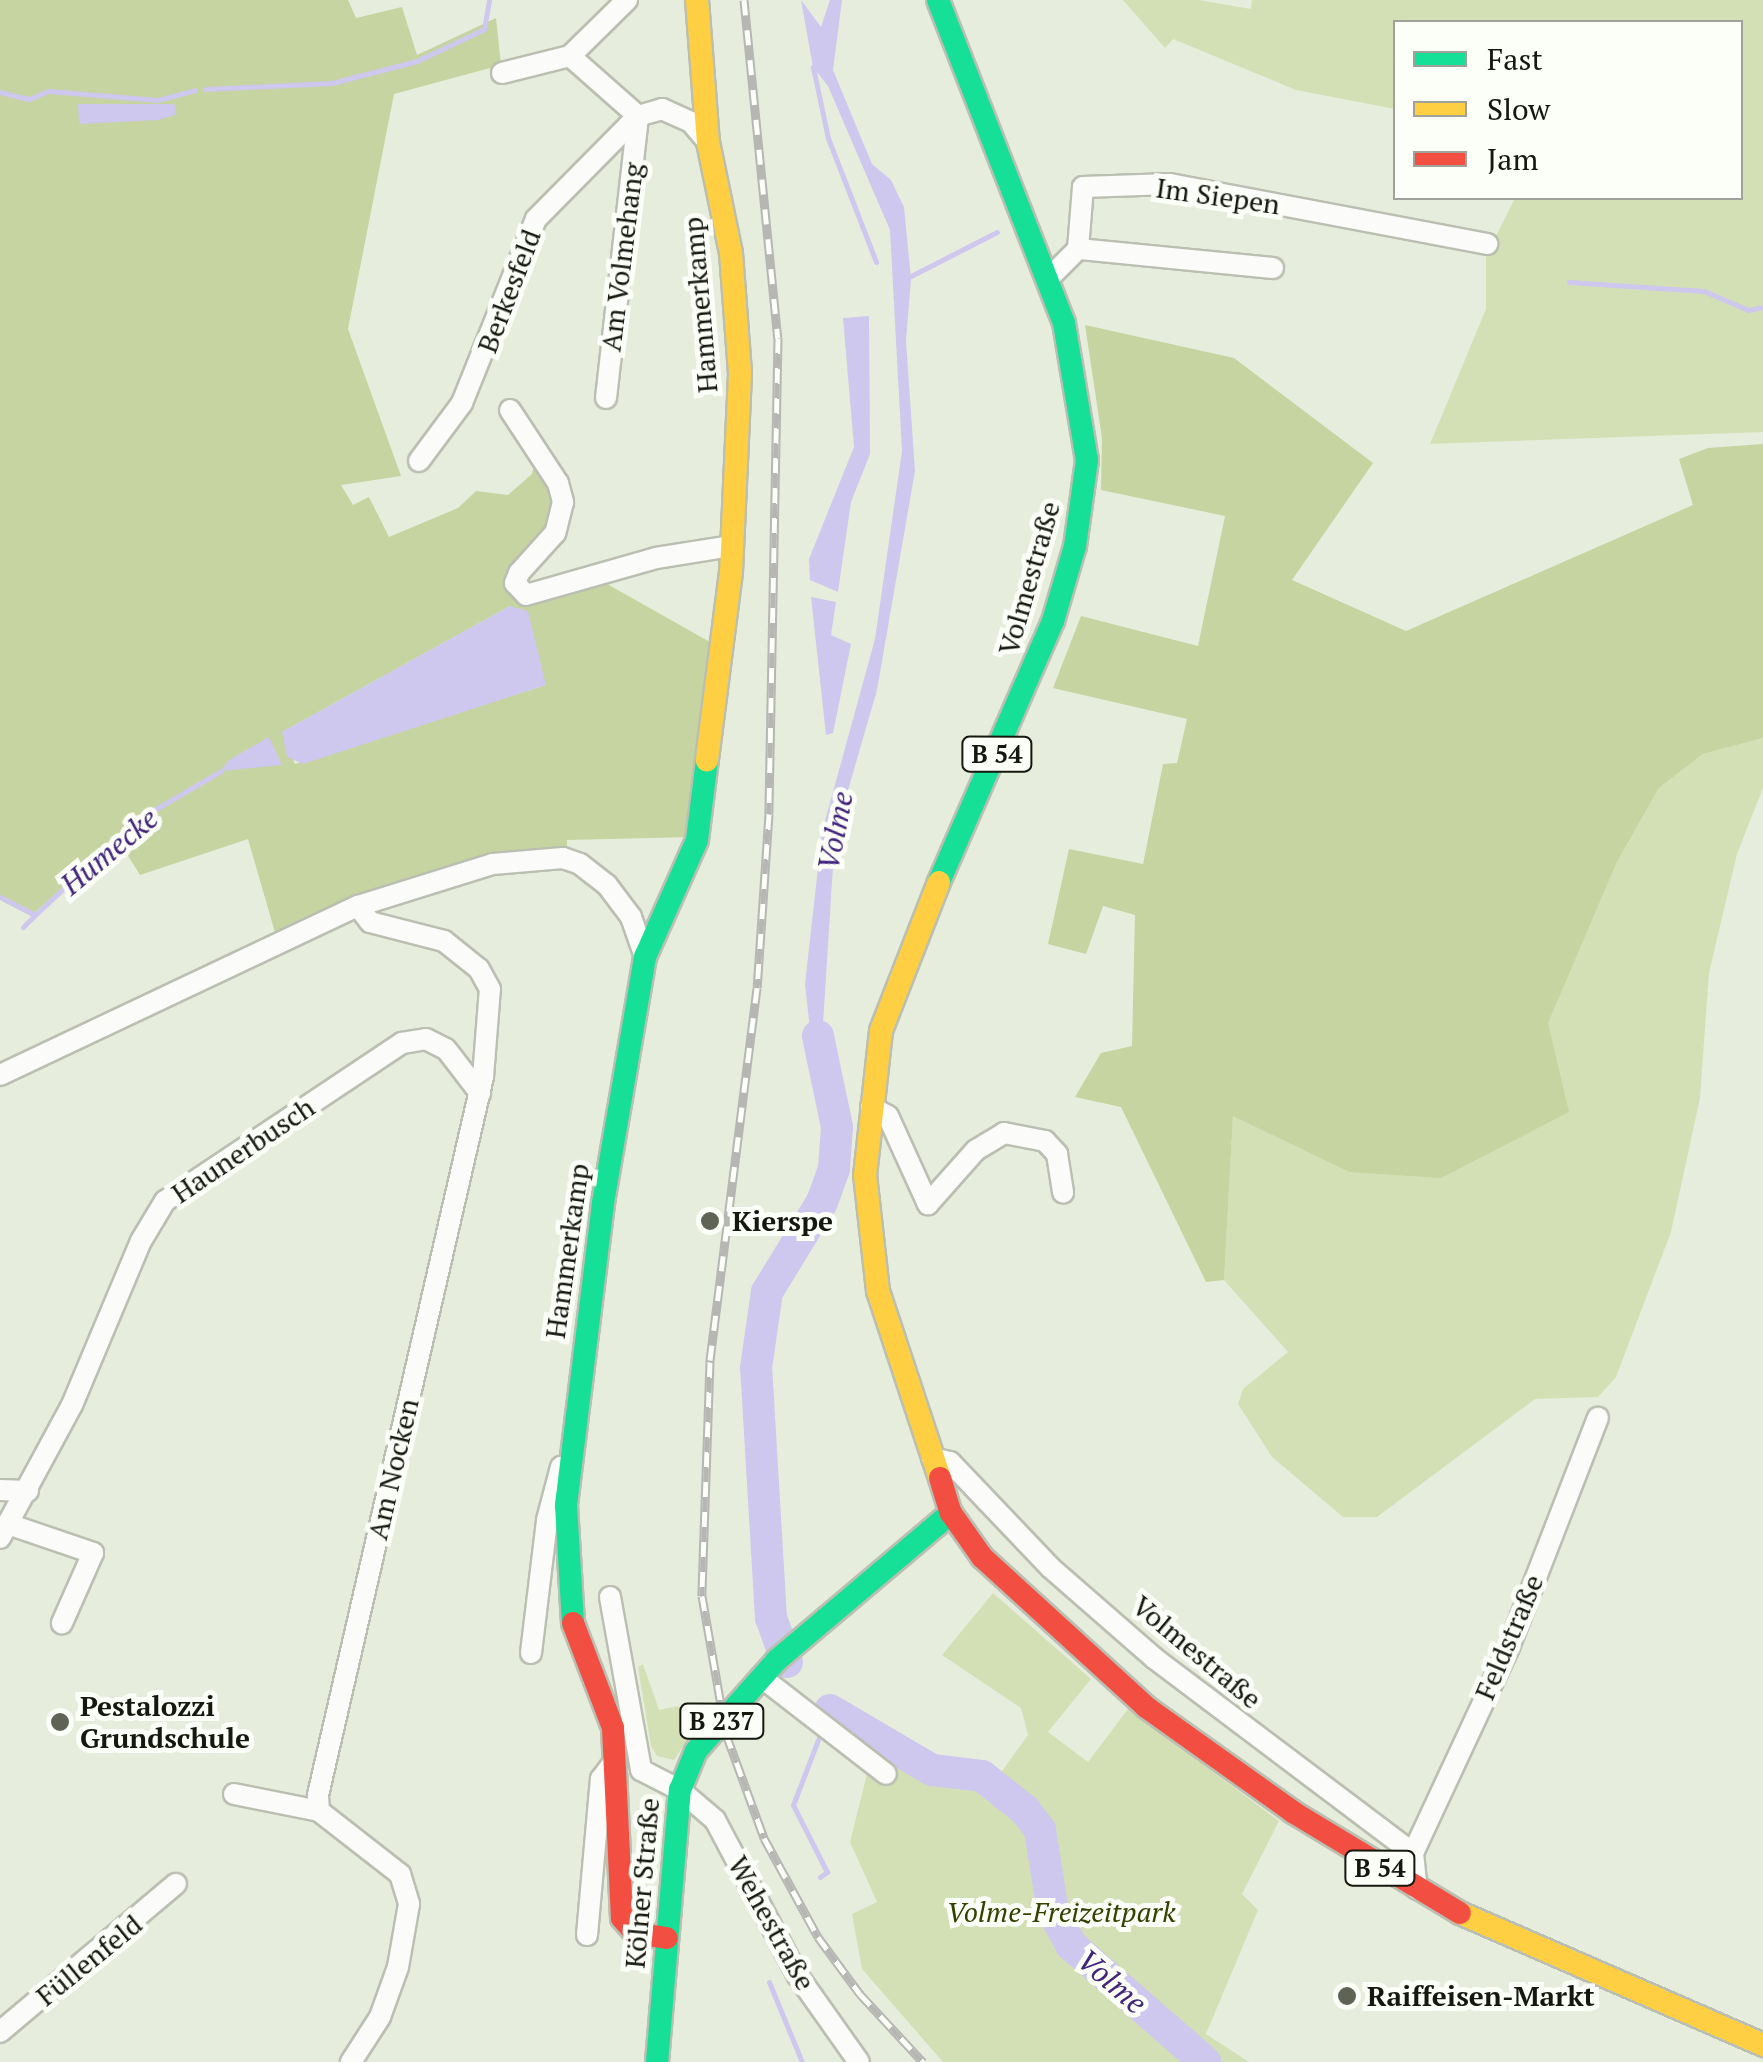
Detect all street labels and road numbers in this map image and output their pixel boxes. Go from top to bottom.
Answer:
street label: Am Volmehang [594,160,650,354]
street label: Im Siepen [1154,171,1282,221]
street label: Hammerkamp [676,216,724,394]
street label: Berkesfeld [470,225,548,357]
street label: Volmestraße [991,497,1067,659]
road number: B 54 [960,734,1034,774]
street label: Haunerbusch [165,1090,321,1210]
street label: Hammerkamp [538,1161,596,1341]
street label: Am Nocken [360,1395,426,1543]
street label: Feldstraße [1468,1569,1550,1705]
street label: Volmestraße [1126,1588,1268,1716]
road number: B 237 [677,1701,767,1741]
street label: Kölner Straße [618,1796,666,1970]
road number: B 54 [1342,1848,1418,1888]
street label: Wehestraße [721,1850,823,1996]
street label: Füllenfeld [29,1907,149,2013]

